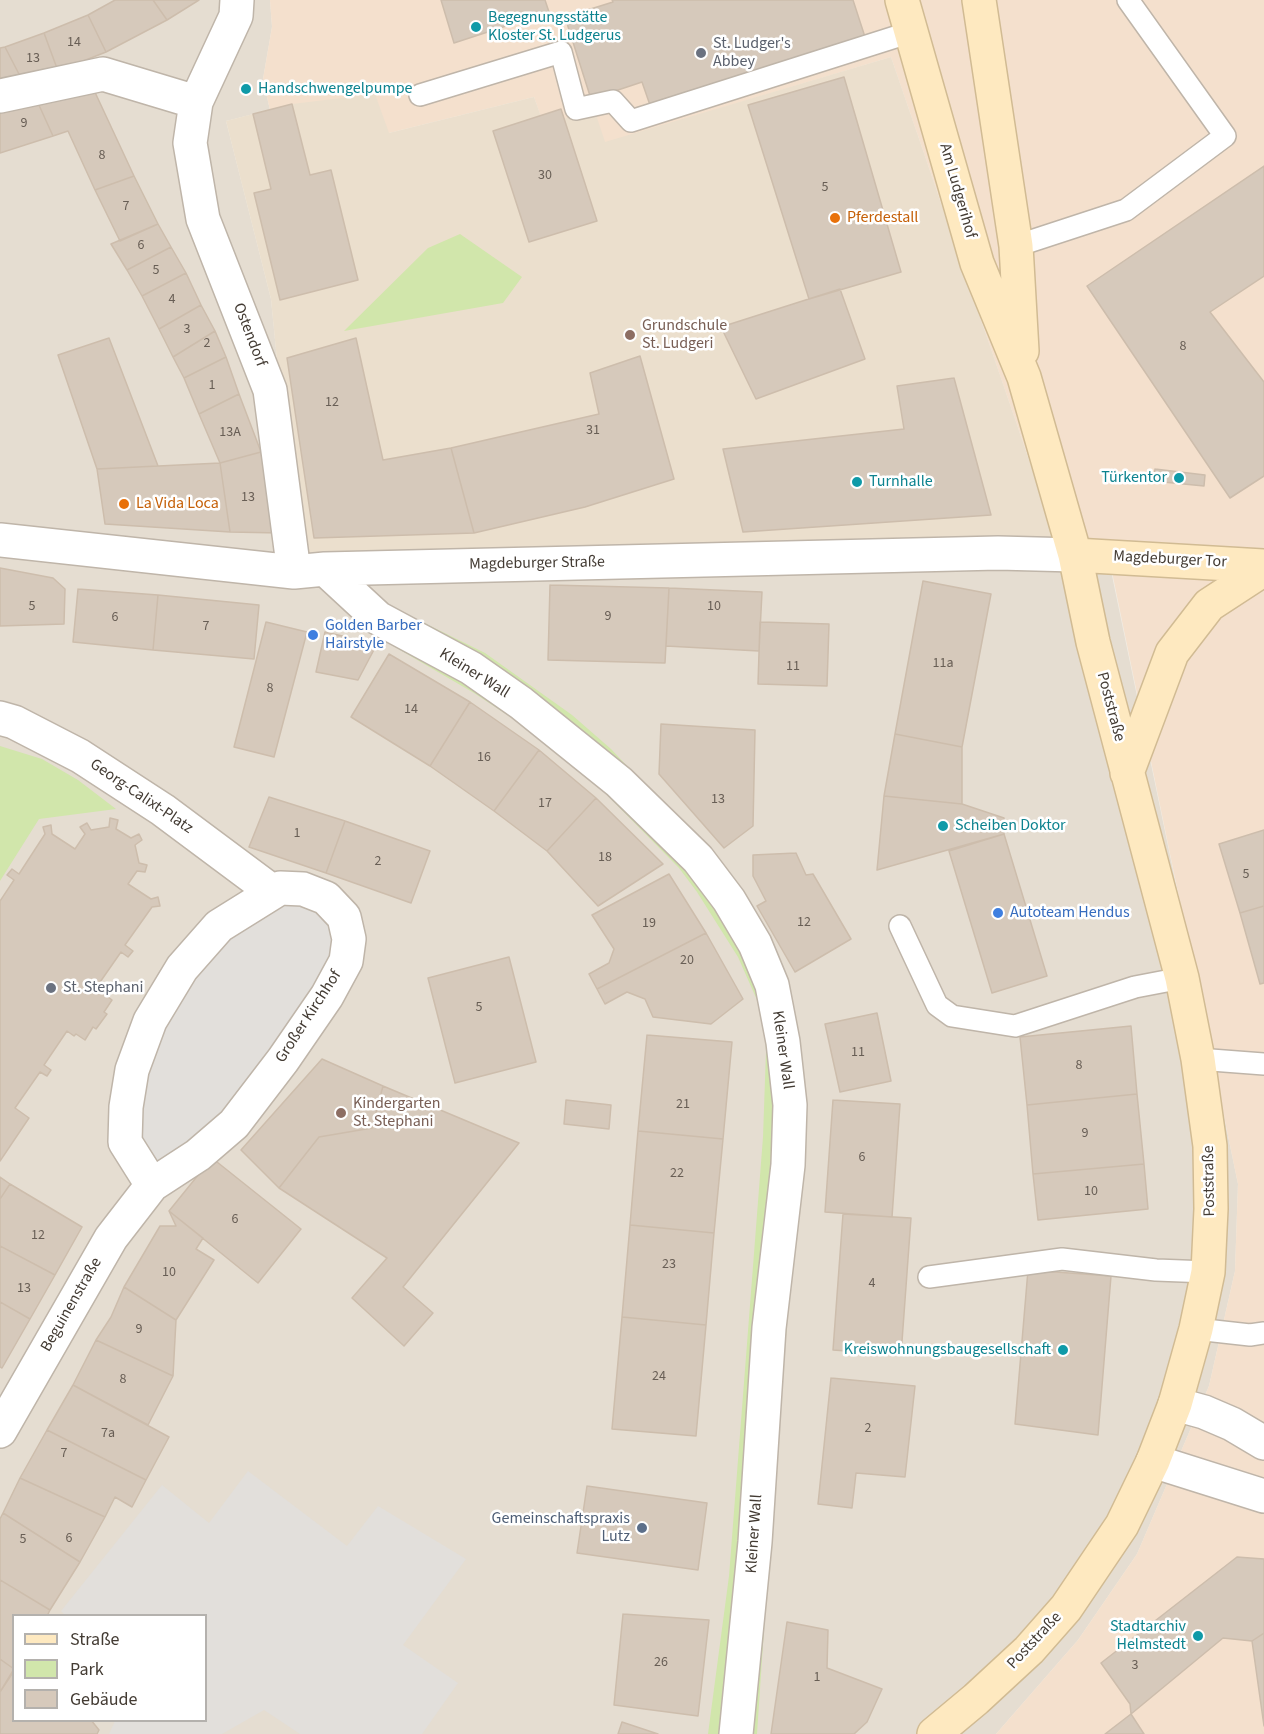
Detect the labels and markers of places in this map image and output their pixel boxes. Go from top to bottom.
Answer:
place label: Begegnungsstätte Kloster St. Ludgerus [488,8,621,46]
marker: Begegnungsstätte Kloster St. Ludgerus [469,20,483,34]
place label: St. Ludger's Abbey [713,34,791,72]
marker: St. Ludger's Abbey [694,46,708,60]
place label: Handschwengelpumpe [258,79,412,99]
marker: Handschwengelpumpe [239,82,253,96]
place label: Pferdestall [847,208,918,228]
marker: Pferdestall [828,211,842,225]
place label: Grundschule St. Ludgeri [642,316,727,354]
marker: Grundschule St. Ludgeri [623,328,637,342]
place label: Türkentor [1101,468,1167,488]
marker: Türkentor [1172,471,1186,485]
place label: Turnhalle [869,472,933,492]
marker: Turnhalle [850,475,864,489]
place label: La Vida Loca [136,494,219,514]
marker: La Vida Loca [117,497,131,511]
place label: Golden Barber Hairstyle [325,616,422,654]
marker: Golden Barber Hairstyle [306,628,320,642]
place label: Scheiben Doktor [955,816,1066,836]
marker: Scheiben Doktor [936,819,950,833]
place label: Autoteam Hendus [1010,903,1130,923]
marker: Autoteam Hendus [991,906,1005,920]
place label: St. Stephani [63,978,143,998]
marker: St. Stephani [44,981,58,995]
place label: Kindergarten St. Stephani [353,1094,440,1132]
marker: Kindergarten St. Stephani [334,1106,348,1120]
place label: Kreiswohnungsbaugesellschaft [844,1340,1051,1360]
marker: Kreiswohnungsbaugesellschaft [1056,1343,1070,1357]
place label: Gemeinschaftspraxis Lutz [492,1509,630,1547]
marker: Gemeinschaftspraxis Lutz [635,1521,649,1535]
place label: Stadtarchiv Helmstedt [1110,1617,1186,1655]
marker: Stadtarchiv Helmstedt [1191,1629,1205,1643]

